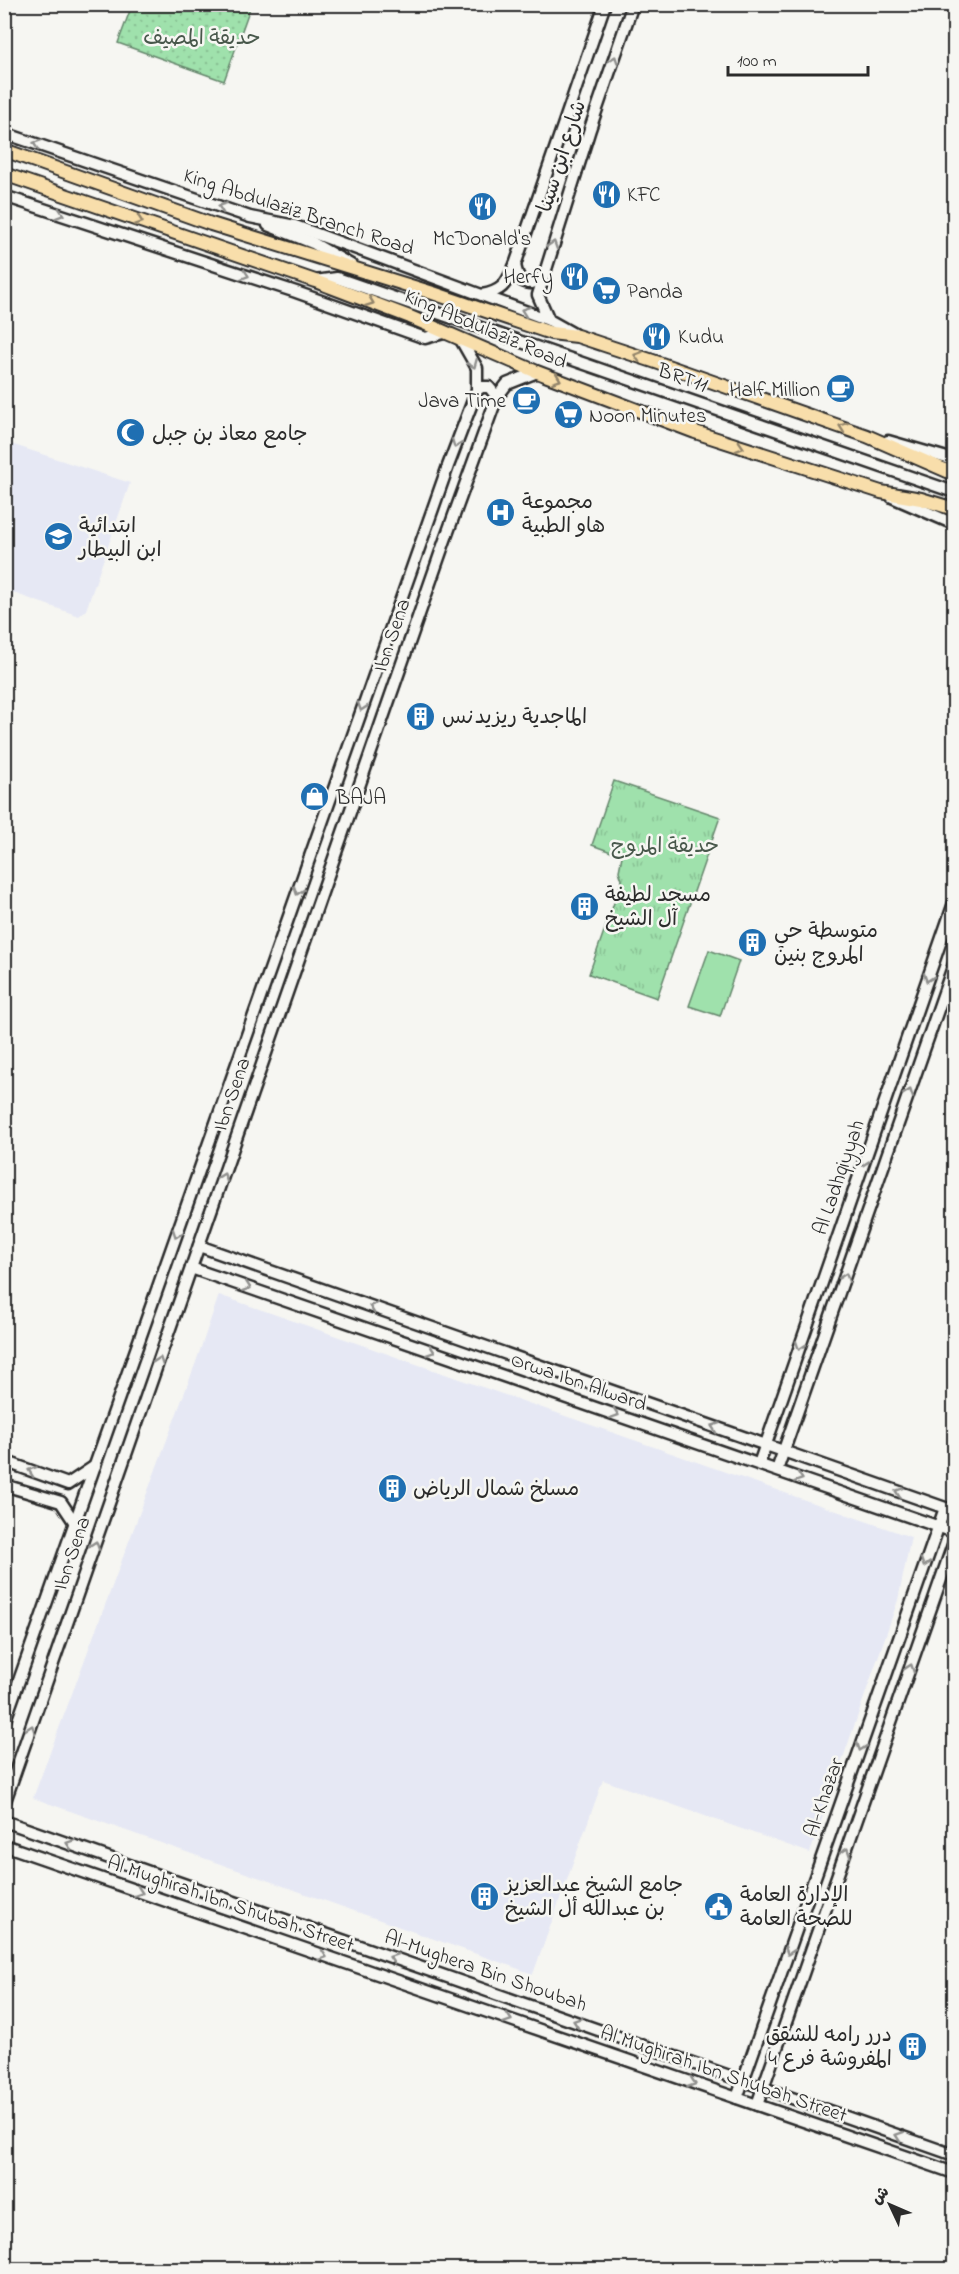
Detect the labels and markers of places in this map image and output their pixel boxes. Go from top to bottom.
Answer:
restaurant icon: KFC [590,178,622,210]
place label: KFC [627,181,661,211]
restaurant icon: McDonald's [466,191,498,223]
place label: McDonald's [433,225,531,255]
restaurant icon: Herfy [558,260,590,292]
place label: Herfy [503,263,553,295]
supermarket icon: Panda [590,275,622,307]
place label: Panda [627,278,683,308]
restaurant icon: Kudu [641,320,673,352]
place label: Kudu [678,323,724,353]
cafe icon: Half Million [825,373,857,405]
place label: Half Million [729,376,820,406]
cafe icon: Java Time [511,384,543,416]
place label: Java Time [418,387,507,417]
supermarket icon: Noon Minutes [552,399,584,431]
place label: Noon Minutes [589,402,707,432]
mosque icon: جامع معاذ بن جبل [115,417,147,449]
place label: جامع معاذ بن جبل [152,420,308,450]
place label: مجموعة هاو الطبية [522,488,605,542]
hospital icon: مجموعة هاو الطبية [485,497,517,529]
place label: ابتدائية ابن البيطار [77,512,162,566]
school or university icon: ابتدائية ابن البيطار [42,521,74,553]
building icon: الماجدية ريزيدنس [405,700,437,732]
place label: الماجدية ريزيدنس [442,703,587,733]
shop icon: BAJA [299,781,331,813]
place label: BAJA [335,784,386,814]
place label: مسجد لطيفة آل الشيخ [605,881,711,935]
building icon: مسجد لطيفة آل الشيخ [568,890,600,922]
place label: متوسطة حي المروج بنين [774,917,878,971]
building icon: متوسطة حي المروج بنين [737,926,769,958]
building icon: مسلخ شمال الرياض [376,1472,408,1504]
place label: مسلخ شمال الرياض [413,1475,579,1505]
place label: جامع الشيخ عبدالعزيز بن عبدالله أل الشيخ [503,1871,683,1925]
building icon: جامع الشيخ عبدالعزيز بن عبدالله أل الشيخ [468,1880,500,1912]
place label: الإدارة العامة للصحة العامة [740,1881,853,1935]
public building icon: الإدارة العامة للصحة العامة [703,1890,735,1922]
place label: درر رامه للشقق المفروشة فرع 4 [766,2021,892,2075]
building icon: درر رامه للشقق المفروشة فرع 4 [897,2030,929,2062]

